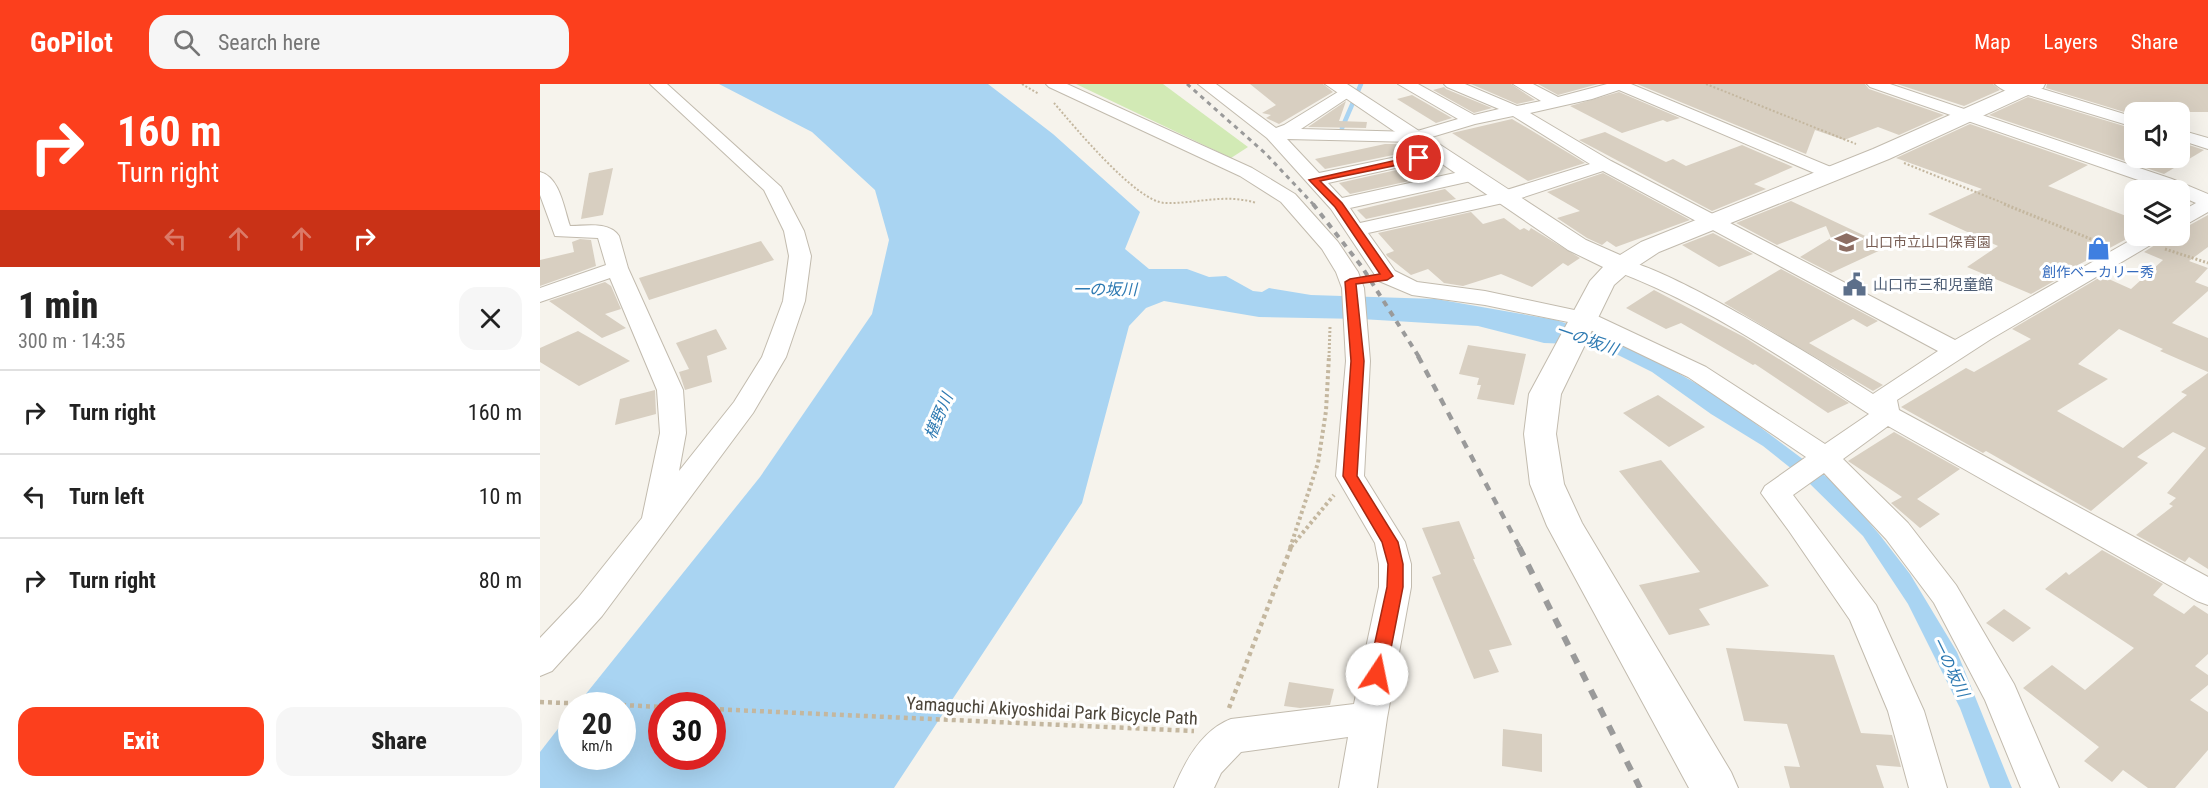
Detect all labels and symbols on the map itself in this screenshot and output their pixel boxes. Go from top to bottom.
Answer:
pin [1393,132,1444,183]
school or university icon: 山口市立山口保育園 [1834,229,1860,255]
place label: 山口市立山口保育園 [1865,234,1991,250]
shop icon: 創作ベーカリー秀 [2085,235,2111,261]
place label: 創作ベーカリー秀 [2042,264,2154,280]
public building icon: 山口市三和児童館 [1842,272,1868,298]
place label: 山口市三和児童館 [1873,276,1993,294]
water label: 一の坂川 [1073,280,1139,299]
water label: 一の坂川 [1553,320,1622,360]
water label: 椹野川 [920,389,957,442]
water label: 一の坂川 [1928,634,1974,702]
position arrow [1345,642,1409,706]
speed limit sign: 30 [648,692,726,770]
street label: Yamaguchi Akiyoshidai Park Bicycle Path [906,692,1198,729]

